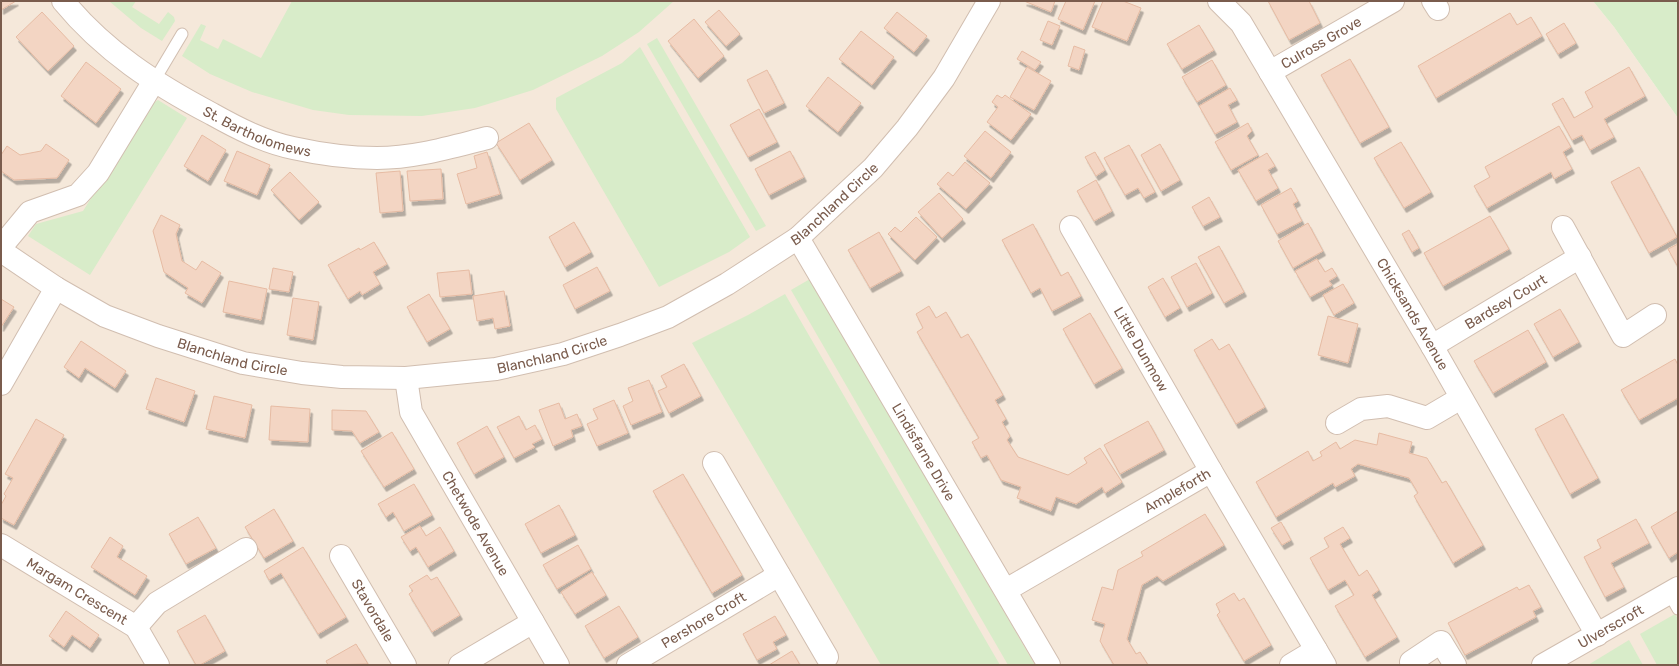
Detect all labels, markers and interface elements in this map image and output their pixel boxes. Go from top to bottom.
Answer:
street label: Culross Grove [1278,13,1364,72]
street label: St. Bartholomews [200,102,312,160]
street label: Blanchland Circle [787,159,882,249]
street label: Chicksands Avenue [1373,255,1452,373]
street label: Bardsey Court [1462,270,1550,333]
street label: Little Dunmow [1110,304,1172,395]
street label: Blanchland Circle [495,331,610,377]
street label: Blanchland Circle [175,334,289,379]
street label: Lindisfarne Drive [888,400,959,504]
street label: Ampleforth [1141,465,1214,517]
street label: Chetwode Avenue [438,468,513,579]
street label: Margam Crescent [24,554,131,629]
street label: Stavordale [348,576,398,645]
street label: Pershore Croft [658,588,749,652]
street label: Ulverscroft [1575,601,1647,652]

